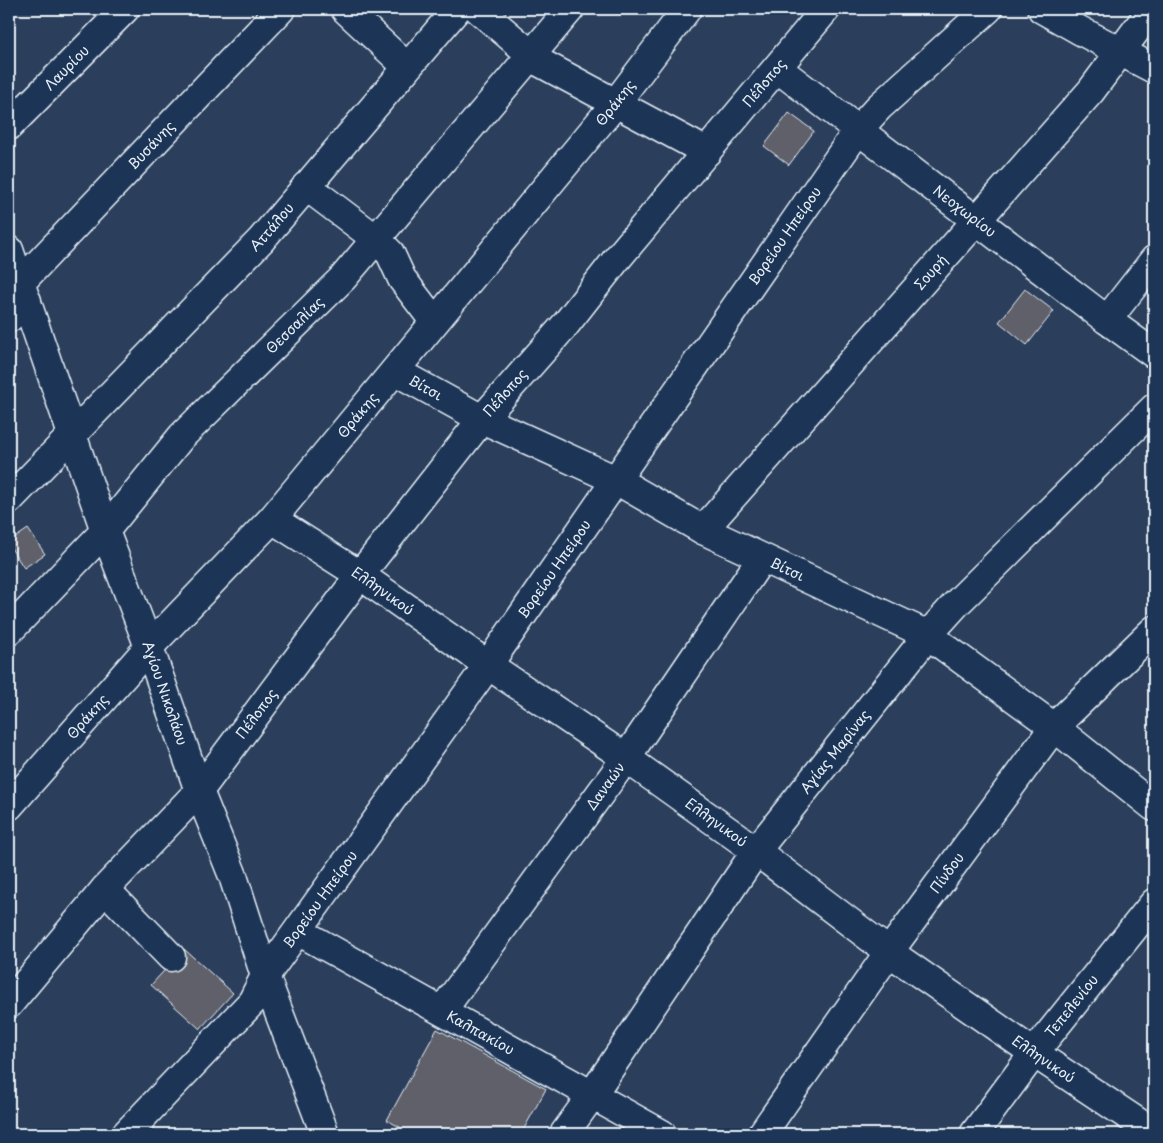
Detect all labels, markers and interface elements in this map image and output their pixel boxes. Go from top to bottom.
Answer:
street label: Λαυρίου [39,40,94,95]
street label: Πέλοπος [737,54,790,111]
street label: Θράκης [590,75,640,130]
street label: Βυσάνης [123,116,179,174]
street label: Νεοχωρίου [929,180,1001,242]
street label: Βορείου Ηπείρου [743,182,826,289]
street label: Αττάλου [245,198,298,256]
street label: Σουρή [909,250,952,294]
street label: Θεσσαλίας [261,291,328,358]
street label: Πέλοπος [478,364,532,421]
street label: Βίτσι [405,370,447,405]
street label: Θράκης [332,387,383,442]
street label: Βορείου Ηπείρου [512,515,596,622]
street label: Βίτσι [767,552,808,586]
street label: Ελληνικού [348,561,418,620]
street label: Αγίου Νικολάου [138,638,193,748]
street label: Πέλοπος [230,684,282,743]
street label: Θράκης [62,689,113,744]
street label: Αγίας Μαρίνας [795,705,875,798]
street label: Δαναών [580,758,630,814]
street label: Ελληνικού [681,793,752,852]
street label: Βορείου Ηπείρου [277,846,362,952]
street label: Πίνδου [924,848,969,898]
street label: Τεπελενίου [1039,970,1103,1042]
street label: Καλπακίου [443,1005,519,1060]
street label: Ελληνικού [1008,1030,1079,1088]

